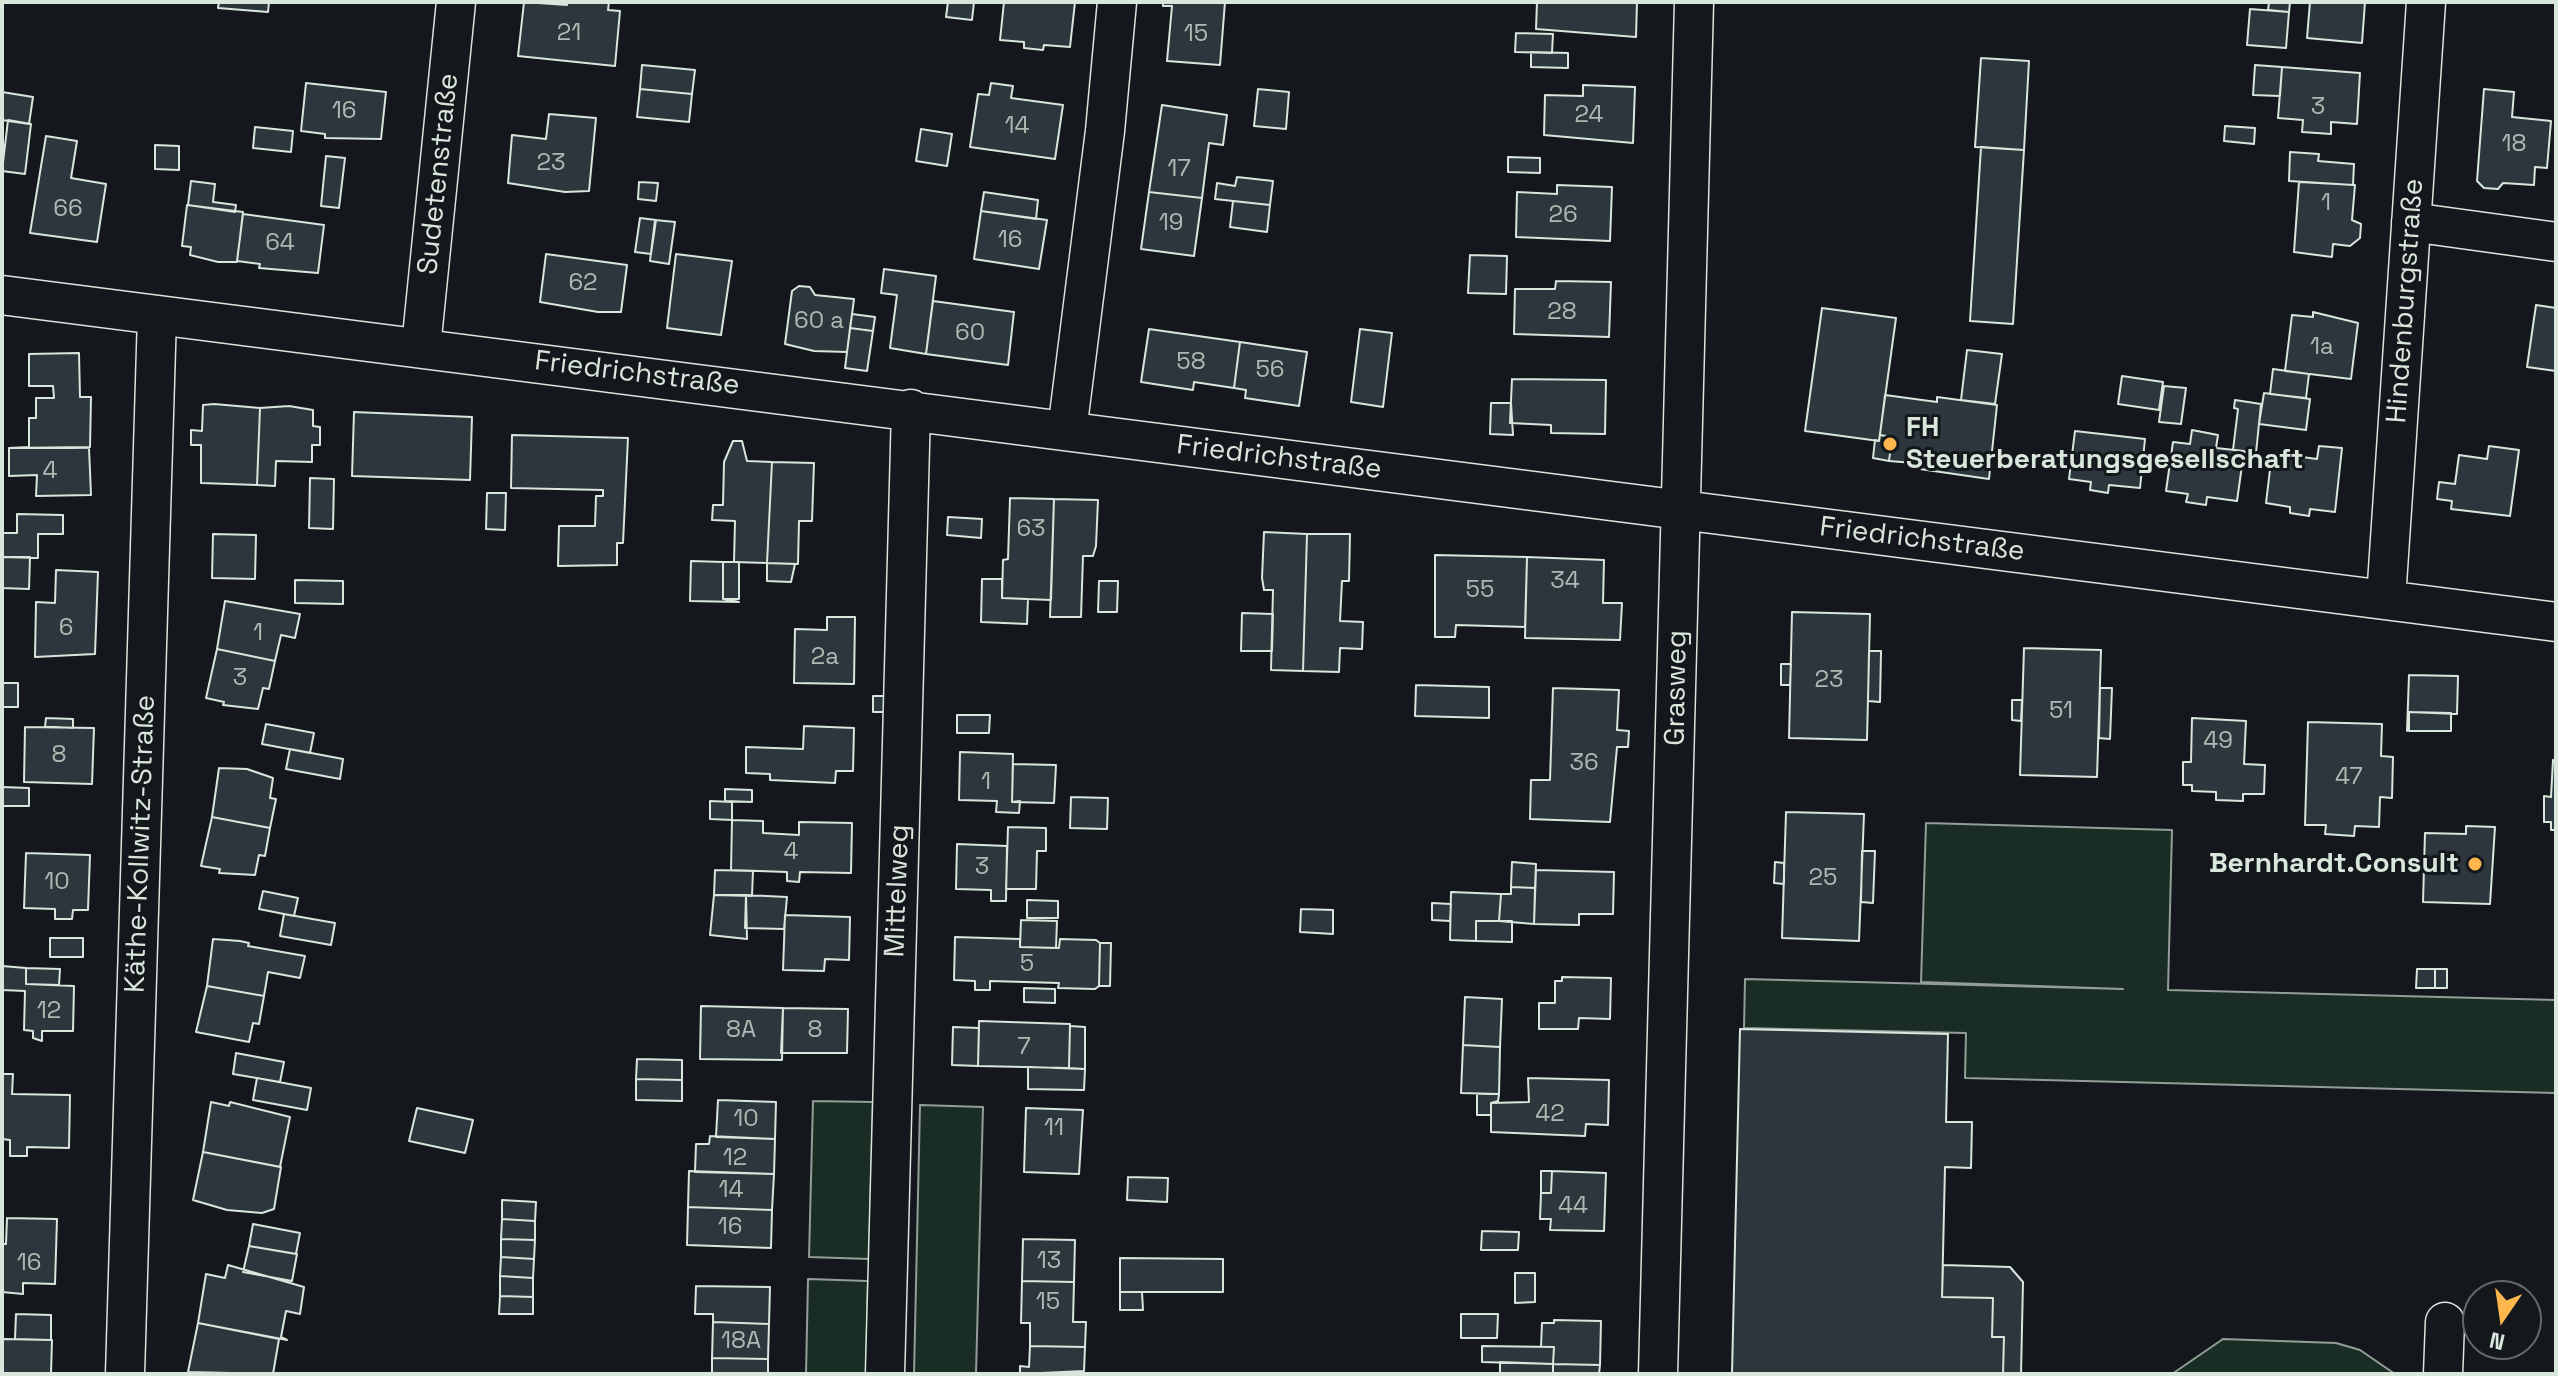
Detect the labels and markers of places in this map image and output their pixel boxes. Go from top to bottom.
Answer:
place label: FH Steuerberatungsgesellschaft [1906,411,2304,477]
marker: FH Steuerberatungsgesellschaft [1881,435,1899,453]
place label: Bernhardt.Consult [2209,847,2459,881]
marker: Bernhardt.Consult [2466,855,2484,873]

